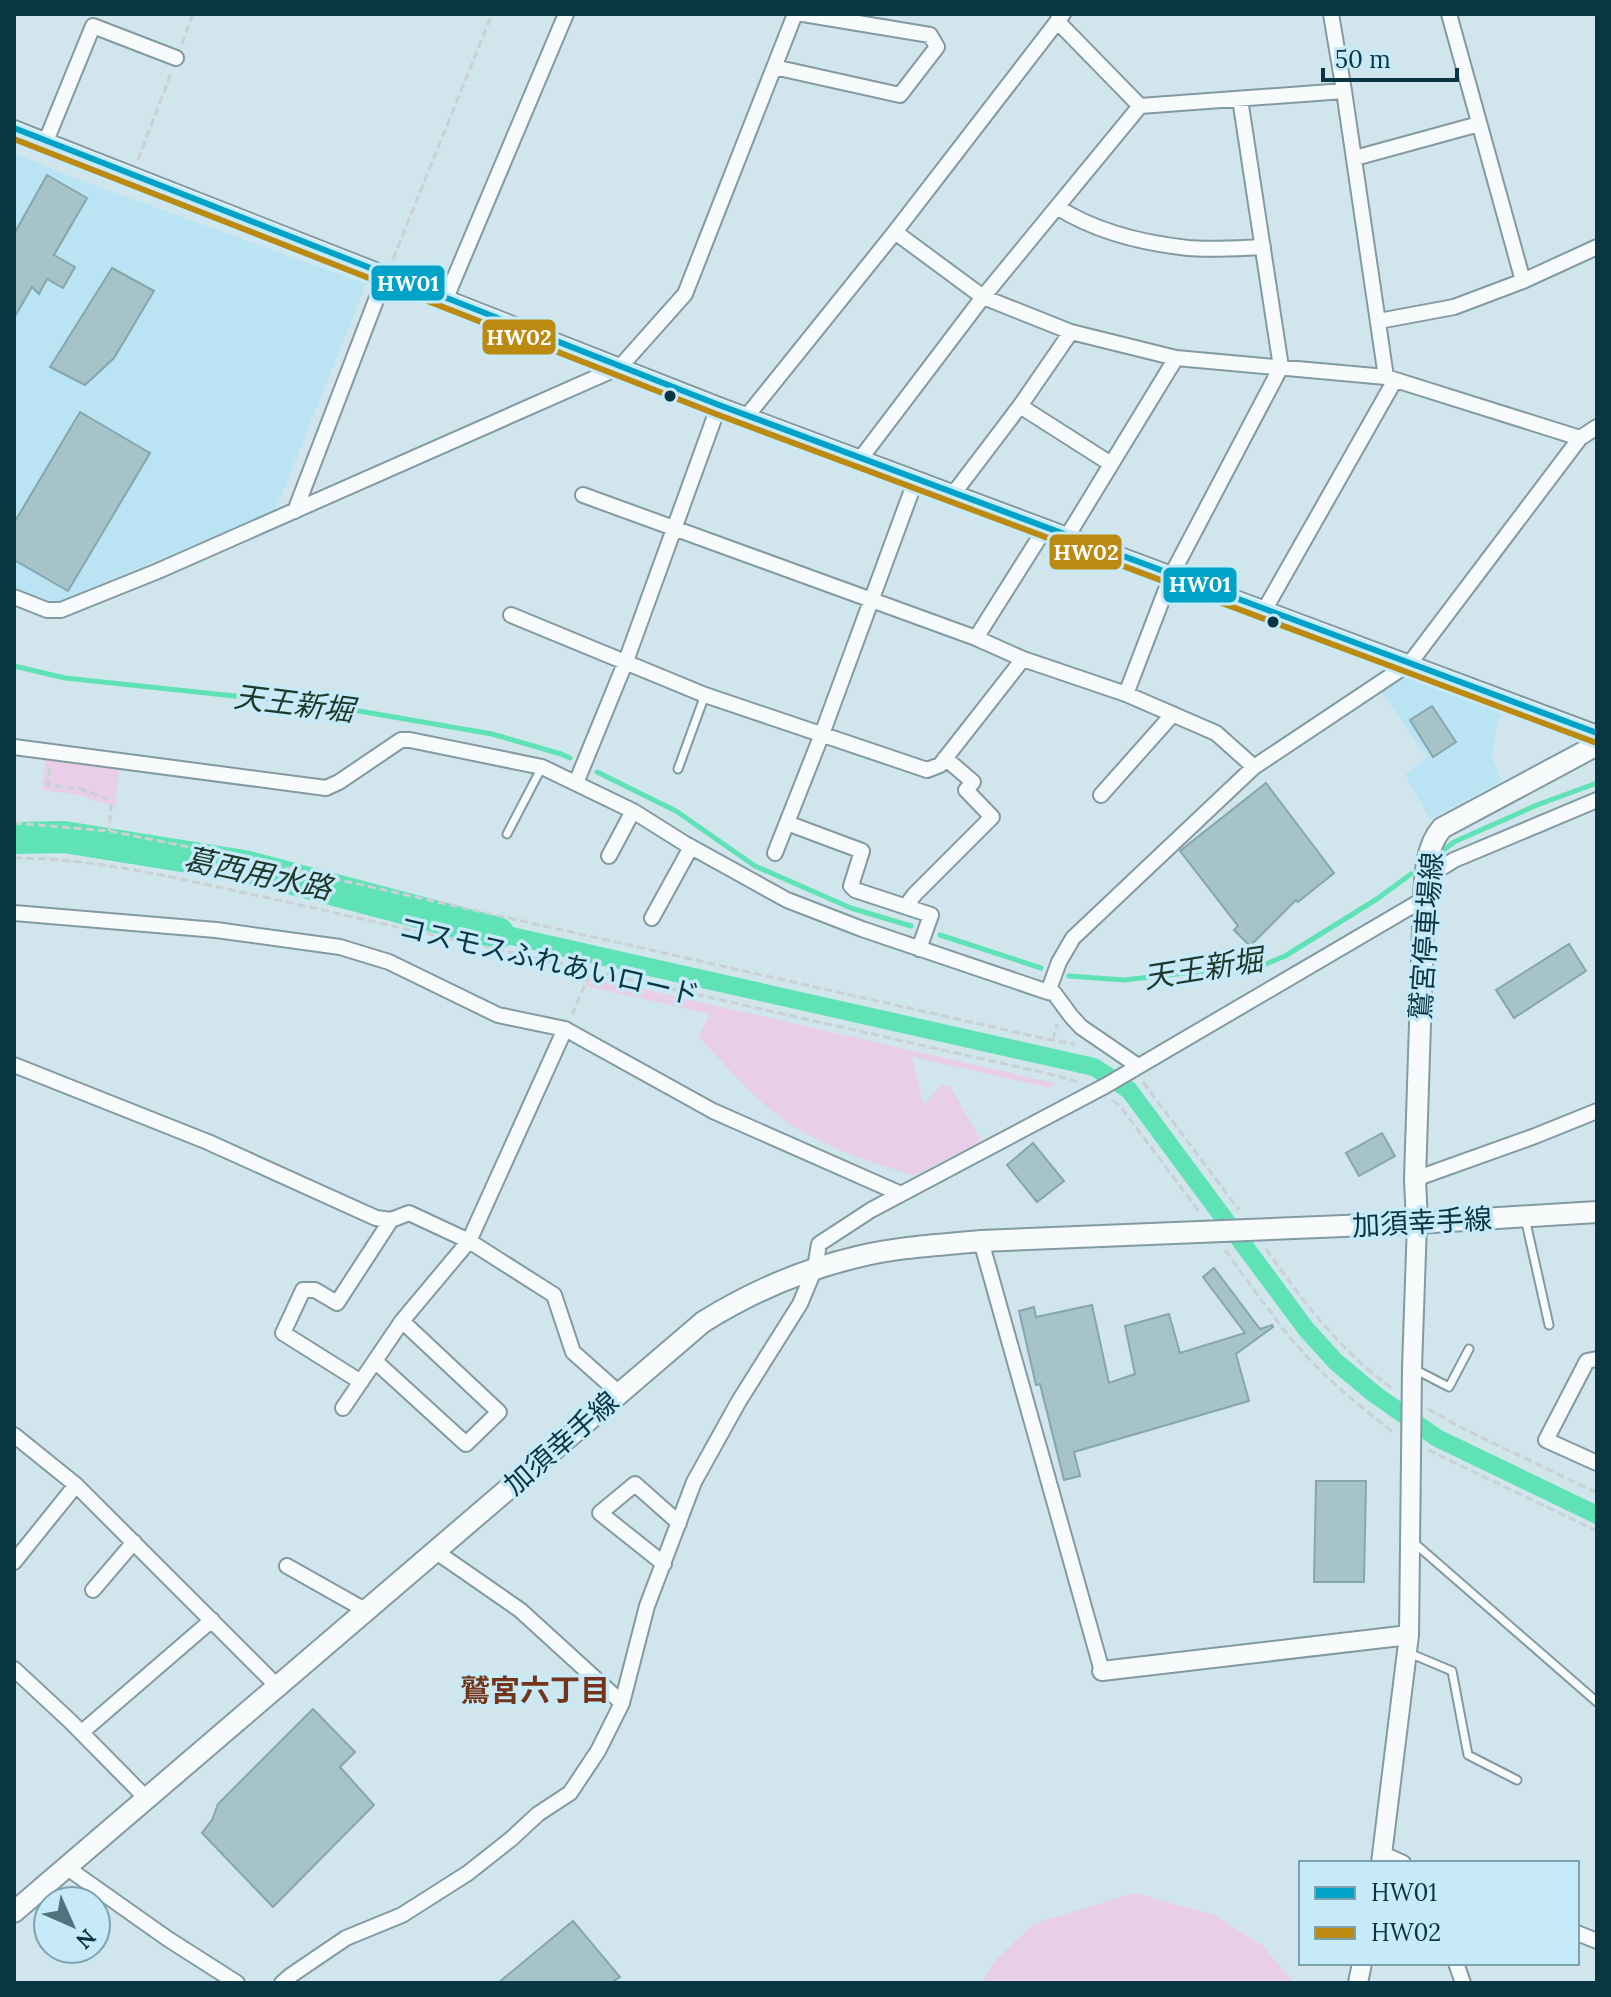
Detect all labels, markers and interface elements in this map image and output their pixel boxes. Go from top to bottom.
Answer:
scale bar [1323,32,1457,82]
text: 50 m [1335,44,1391,75]
line badge: HW01 [370,264,446,302]
text: HW01 [377,269,439,297]
line badge: HW02 [481,318,557,356]
text: HW02 [486,323,552,351]
unlabelled marker [662,388,678,404]
line badge: HW02 [1048,533,1123,571]
text: HW02 [1053,538,1119,566]
line badge: HW01 [1162,566,1238,604]
text: HW01 [1169,570,1231,598]
unlabelled marker [1265,614,1281,630]
water label: 天王新堀 [232,677,360,730]
water label: 葛西用水路 [181,839,338,908]
street label: 鷲宮停車場線 [1402,851,1450,1021]
street label: コスモスふれあいロード [395,909,703,1013]
water label: 天王新堀 [1141,939,1269,996]
street label: 加須幸手線 [1351,1200,1493,1244]
street label: 加須幸手線 [496,1383,626,1503]
district label: 鷲宮六丁目 [460,1671,610,1709]
legend [1299,1861,1579,1965]
text: HW01 [1371,1877,1437,1908]
north arrow [32,1885,112,1965]
text: HW02 [1371,1917,1441,1948]
text: N [70,1923,102,1955]

